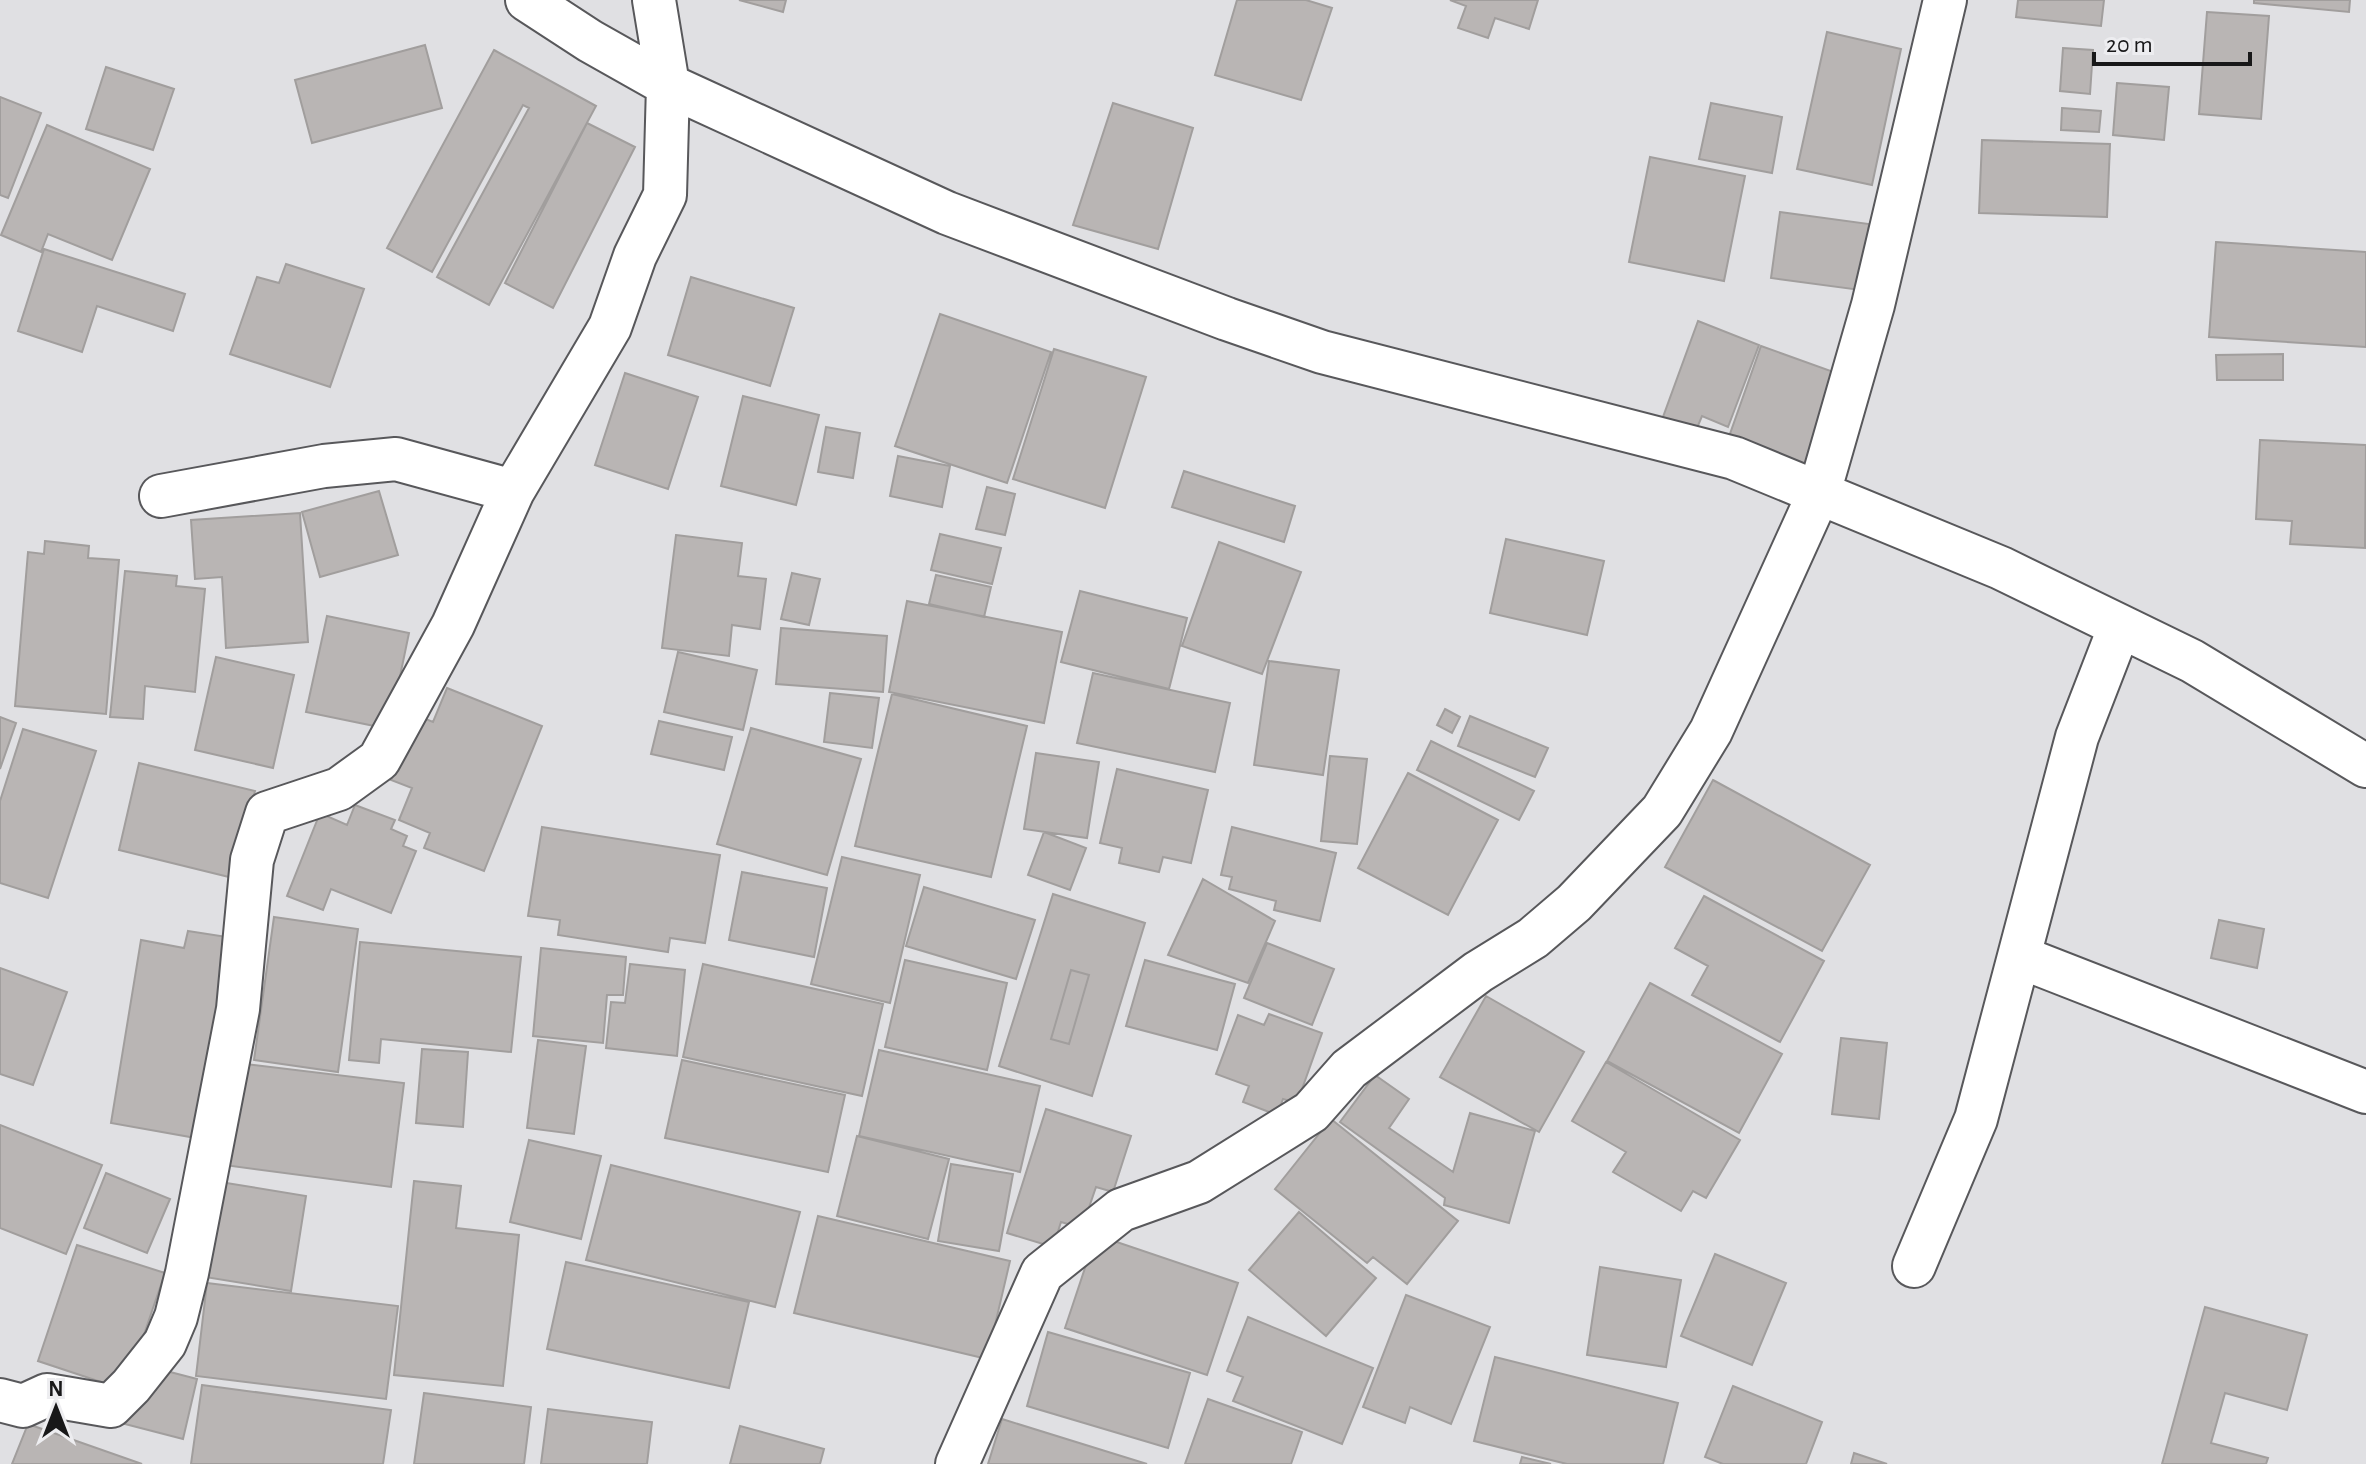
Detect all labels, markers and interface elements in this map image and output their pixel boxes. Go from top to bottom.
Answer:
scale bar [2094,16,2250,66]
text: 20 m [2106,33,2153,57]
north arrow [16,1368,96,1448]
text: N [48,1378,64,1400]

